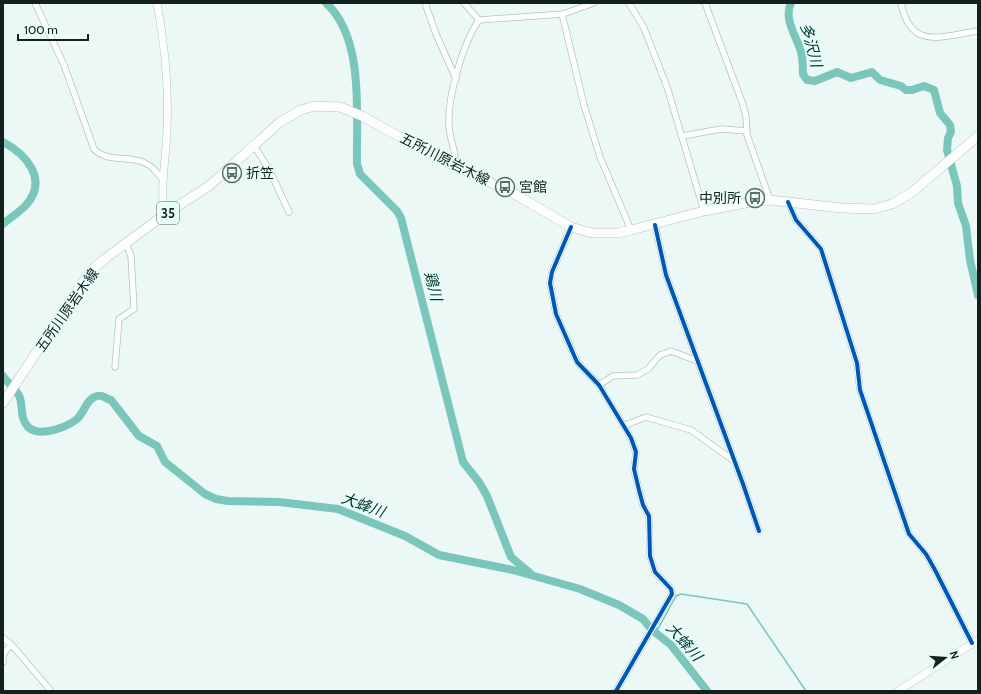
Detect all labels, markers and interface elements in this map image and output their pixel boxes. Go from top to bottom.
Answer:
scale bar [18,16,88,42]
water label: 多沢川 [796,21,826,71]
text: 100 m [24,22,58,37]
street label: 五所川原岩木線 [397,129,493,189]
bus stop icon: 折笠 [221,162,243,184]
place label: 折笠 [246,164,274,182]
bus stop icon: 宮館 [494,176,516,198]
place label: 宮館 [519,178,547,196]
bus stop icon: 中別所 [744,187,766,209]
place label: 中別所 [699,189,741,207]
road number: 35 [157,202,179,224]
street label: 五所川原岩木線 [32,265,102,355]
water label: 鶏川 [421,269,446,305]
water label: 大蜂川 [339,489,389,522]
water label: 大蜂川 [662,619,707,666]
north arrow [925,638,965,678]
text: N [947,649,962,661]

